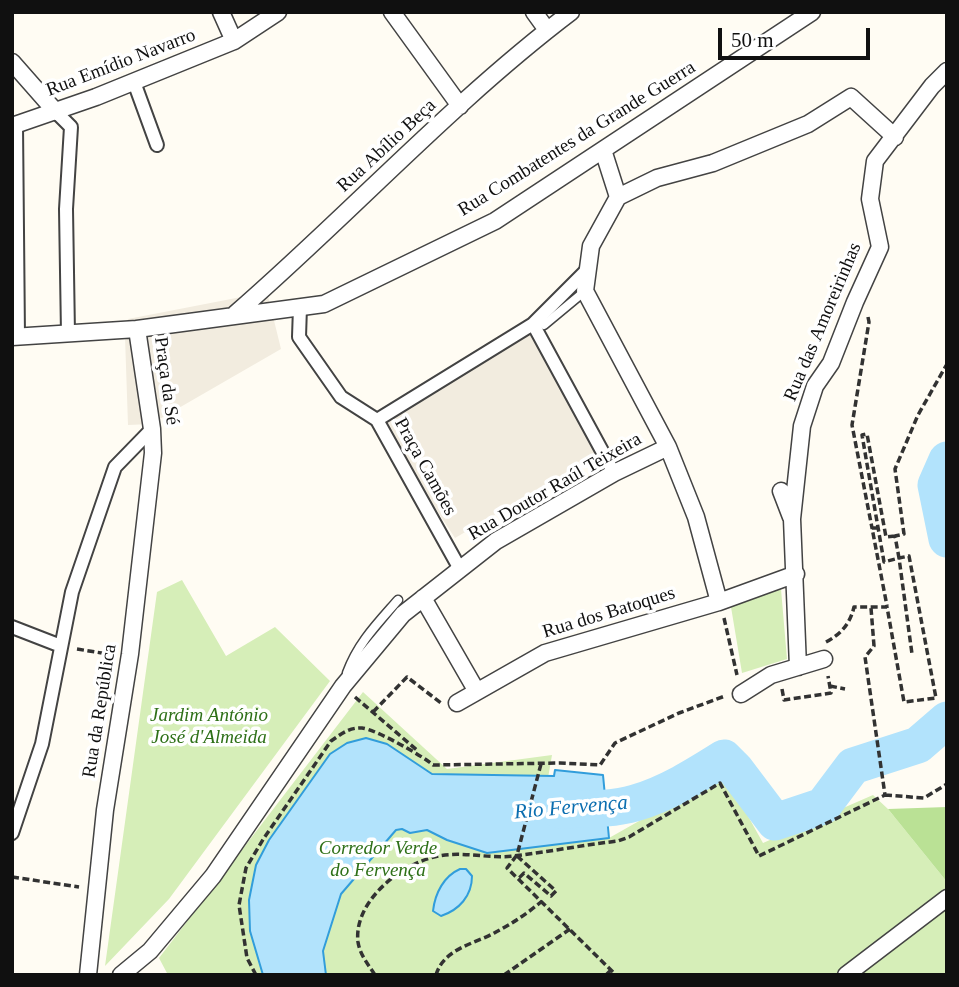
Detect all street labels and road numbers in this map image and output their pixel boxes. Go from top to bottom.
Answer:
street label: Rua Emídio Navarro [43,24,199,102]
street label: Rua Combatentes da Grande Guerra [454,56,700,222]
street label: Rua Abílio Beça [333,94,441,198]
street label: Rua das Amoreirinhas [779,239,867,405]
street label: Praça da Sé [149,336,183,426]
street label: Praça Camões [389,414,461,520]
street label: Rua Doutor Raúl Teixeira [464,428,646,546]
street label: Rua dos Batoques [540,582,678,644]
street label: Rua da República [78,643,122,779]

